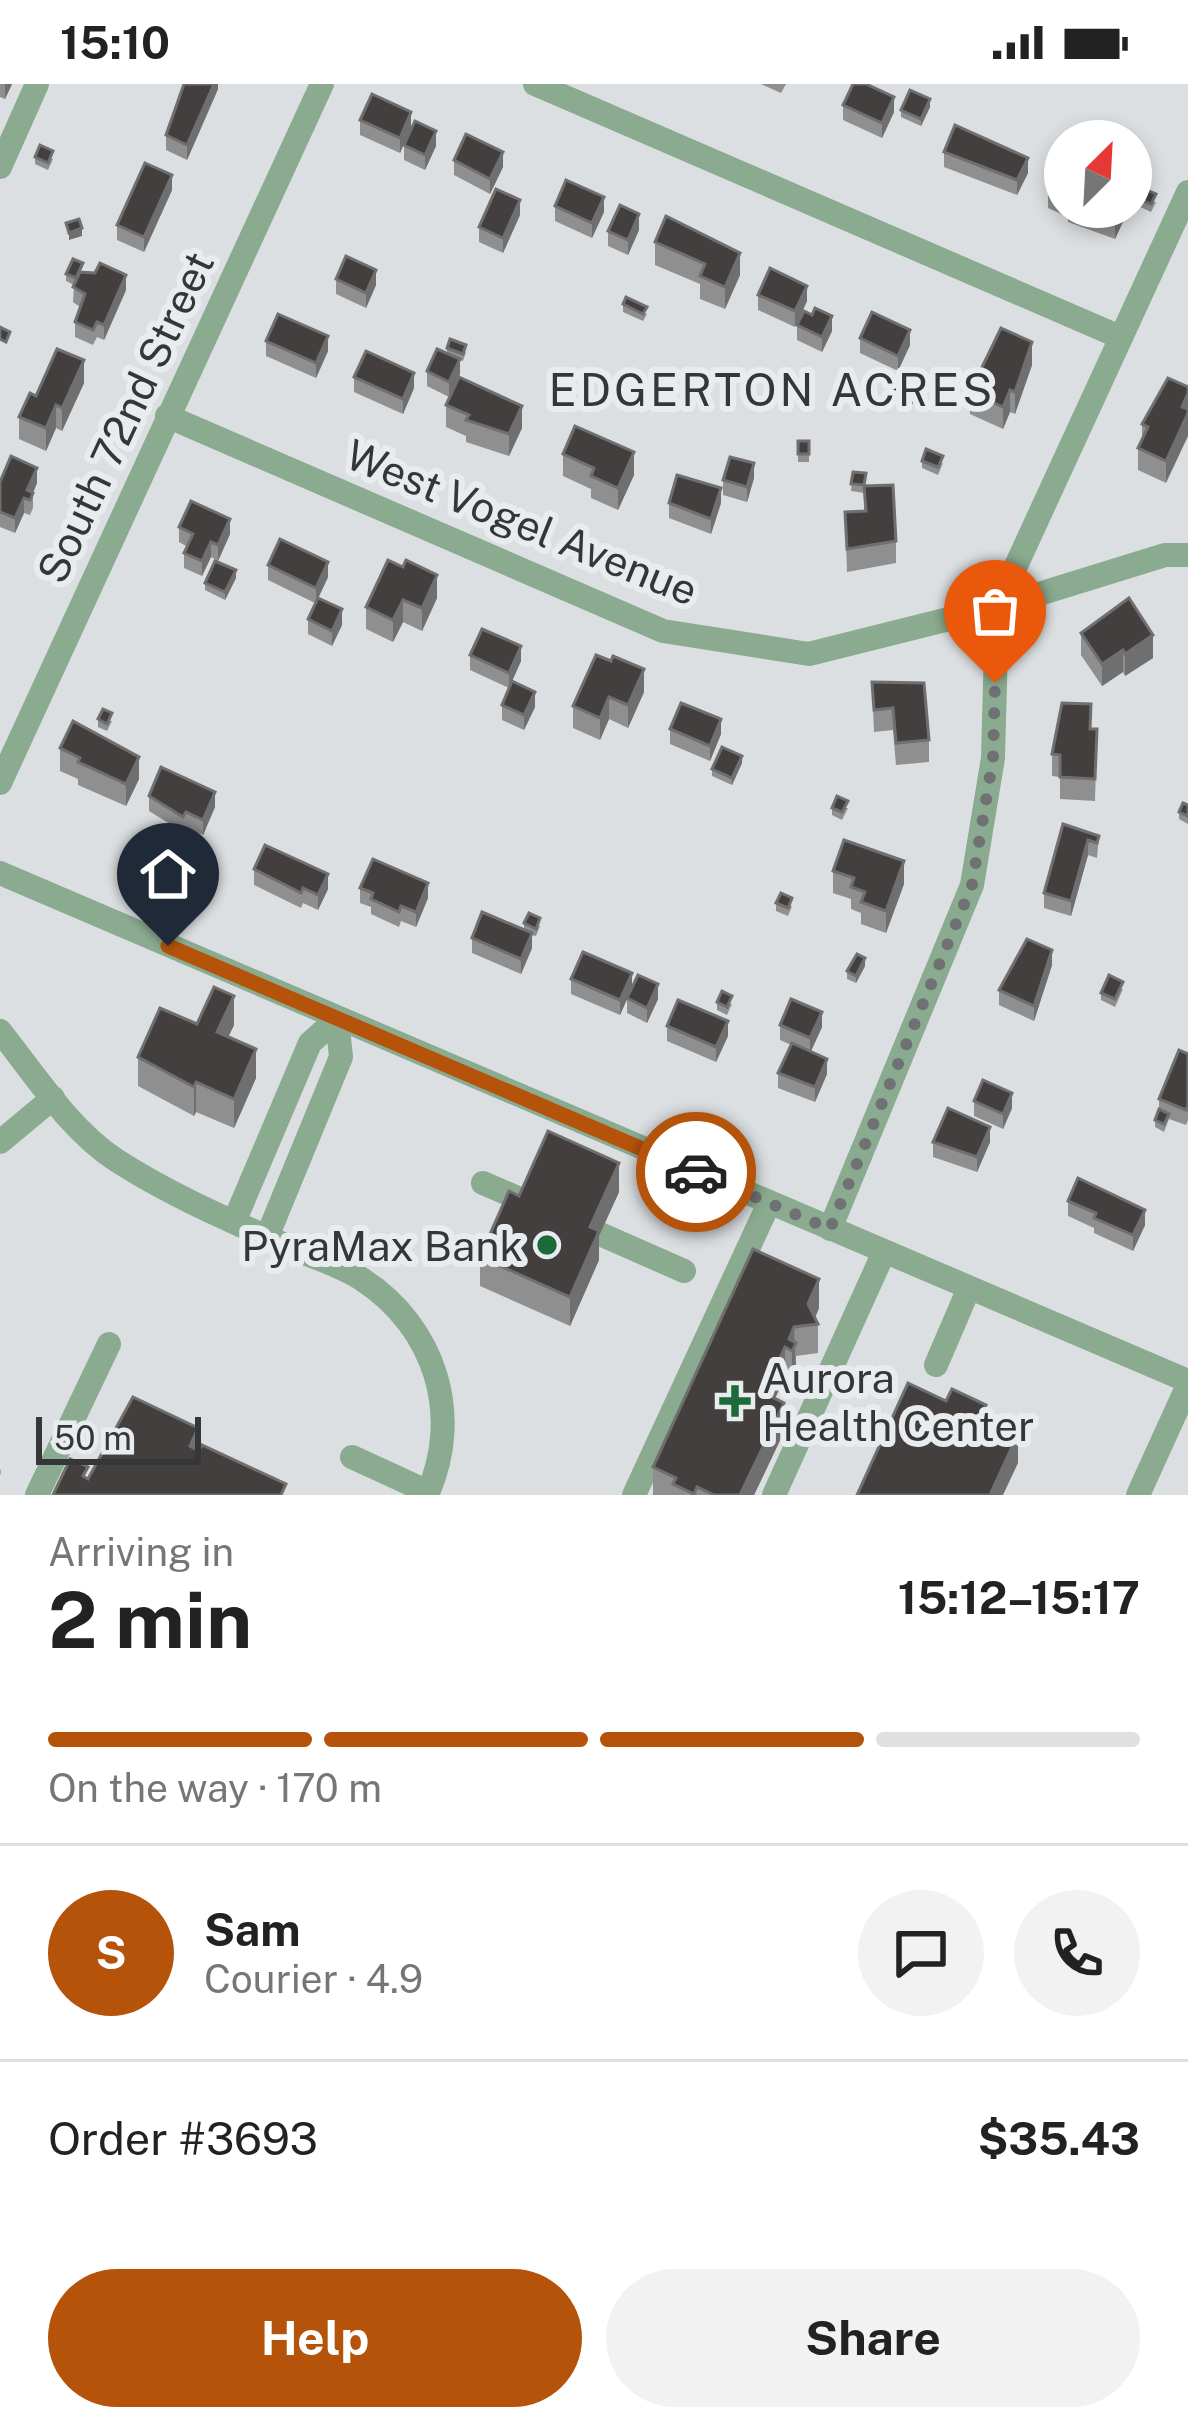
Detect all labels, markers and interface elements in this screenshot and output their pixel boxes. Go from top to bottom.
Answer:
text: 15:10 [60,16,170,69]
north arrow [1044,120,1152,228]
map controls [1044,120,1152,228]
street label: South 72nd Street [27,244,223,590]
district label: EDGERTON ACRES [549,363,995,416]
street label: West Vogel Avenue [339,429,705,615]
pin [944,560,1046,683]
icon: bag [962,578,1028,644]
pin [117,823,219,946]
icon: home [135,841,201,907]
courier [636,1112,756,1232]
icon: car [663,1139,729,1205]
place label: PyraMax Bank [241,1221,523,1270]
marker: PyraMax Bank [534,1232,560,1258]
place label: Aurora Health Center [762,1353,1034,1450]
marker: Aurora Health Center [719,1385,751,1417]
scale bar [36,1411,201,1464]
text: 50 m [54,1419,132,1457]
text: Arriving in [48,1529,234,1575]
text: 15:12–15:17 [898,1571,1140,1624]
text: 2 min [48,1574,252,1666]
text: On the way · 170 m [48,1765,382,1811]
button: chat [858,1890,984,2016]
button: phone [1014,1890,1140,2016]
text: Sam [204,1903,301,1956]
text: S [95,1926,127,1979]
text: Courier · 4.9 [204,1956,423,2002]
text: Order #3693 [48,2112,318,2165]
text: $35.43 [978,2112,1140,2165]
button: Help [48,2269,582,2407]
button: Share [606,2269,1140,2407]

